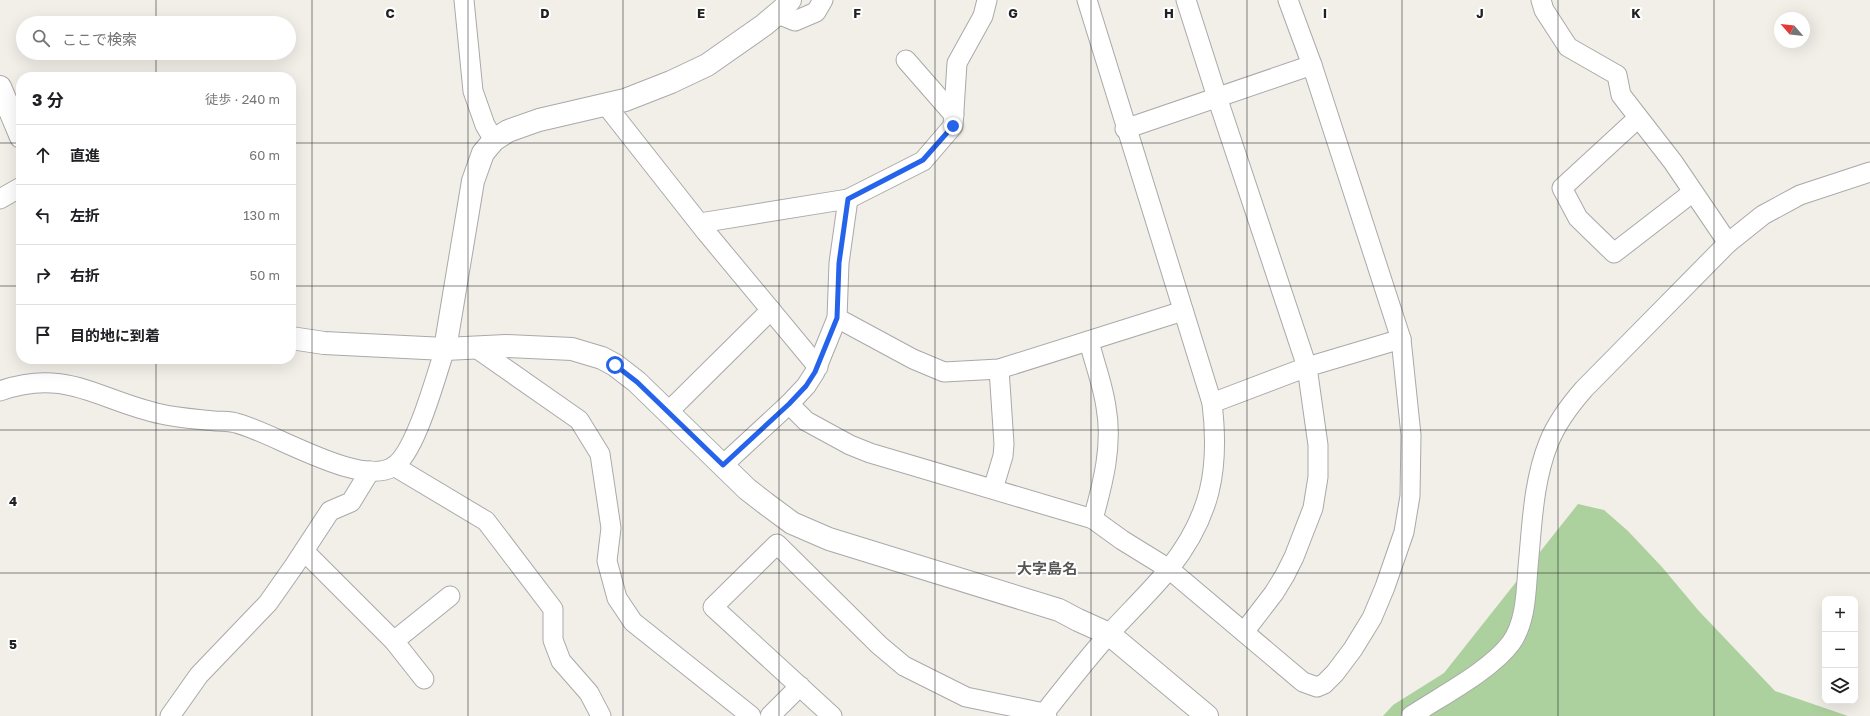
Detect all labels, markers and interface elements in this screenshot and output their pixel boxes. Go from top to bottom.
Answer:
text: C [385,5,395,21]
text: D [540,5,550,21]
text: E [697,5,705,21]
text: F [853,5,861,21]
text: G [1008,5,1018,21]
text: H [1164,5,1174,21]
text: I [1323,5,1327,21]
text: J [1476,5,1484,21]
text: K [1631,5,1641,21]
north arrow [1774,12,1810,48]
search box [16,16,296,60]
icon: search [30,27,52,49]
text: ここで検索 [62,30,137,48]
text: 3 分 [32,89,64,110]
text: 徒歩 · 240 m [205,91,280,107]
route end [944,117,962,135]
icon: ahead [32,144,54,166]
text: 直進 [70,146,100,164]
text: 60 m [249,147,280,163]
icon: left [32,204,54,226]
text: 左折 [70,206,100,224]
text: 130 m [243,207,280,223]
icon: right [32,264,54,286]
text: 右折 [70,266,100,284]
text: 50 m [250,267,280,283]
icon: arrive [32,324,54,346]
text: 目的地に到着 [70,326,160,344]
route start [606,356,624,374]
text: 4 [9,493,17,509]
district label: 大字島名 [1017,559,1077,577]
map controls [1822,596,1858,704]
button: + [1822,596,1858,632]
button: − [1822,632,1858,668]
text: 5 [9,636,17,652]
button: layers [1822,668,1858,704]

